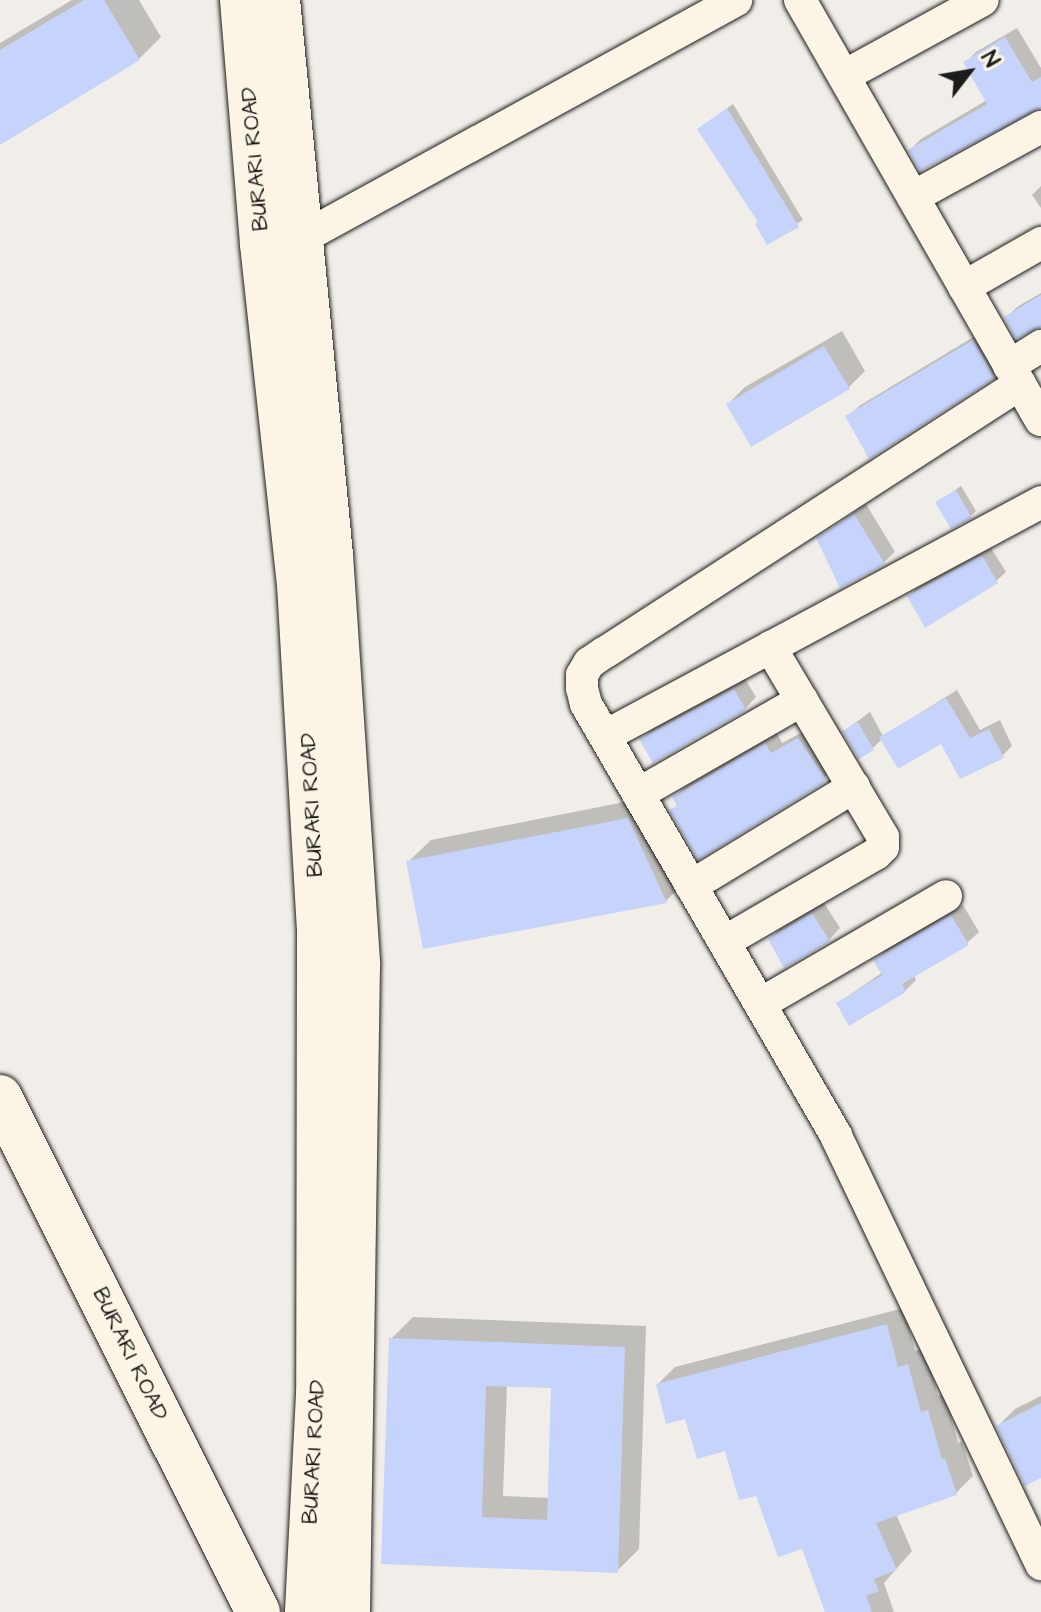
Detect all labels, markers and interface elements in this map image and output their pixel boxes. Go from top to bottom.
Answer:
north arrow [929,32,1009,112]
text: N [973,45,1007,73]
street label: BURARI ROAD [236,86,274,232]
street label: BURARI ROAD [295,732,329,878]
street label: BURARI ROAD [86,1283,174,1425]
street label: BURARI ROAD [297,1379,331,1525]

